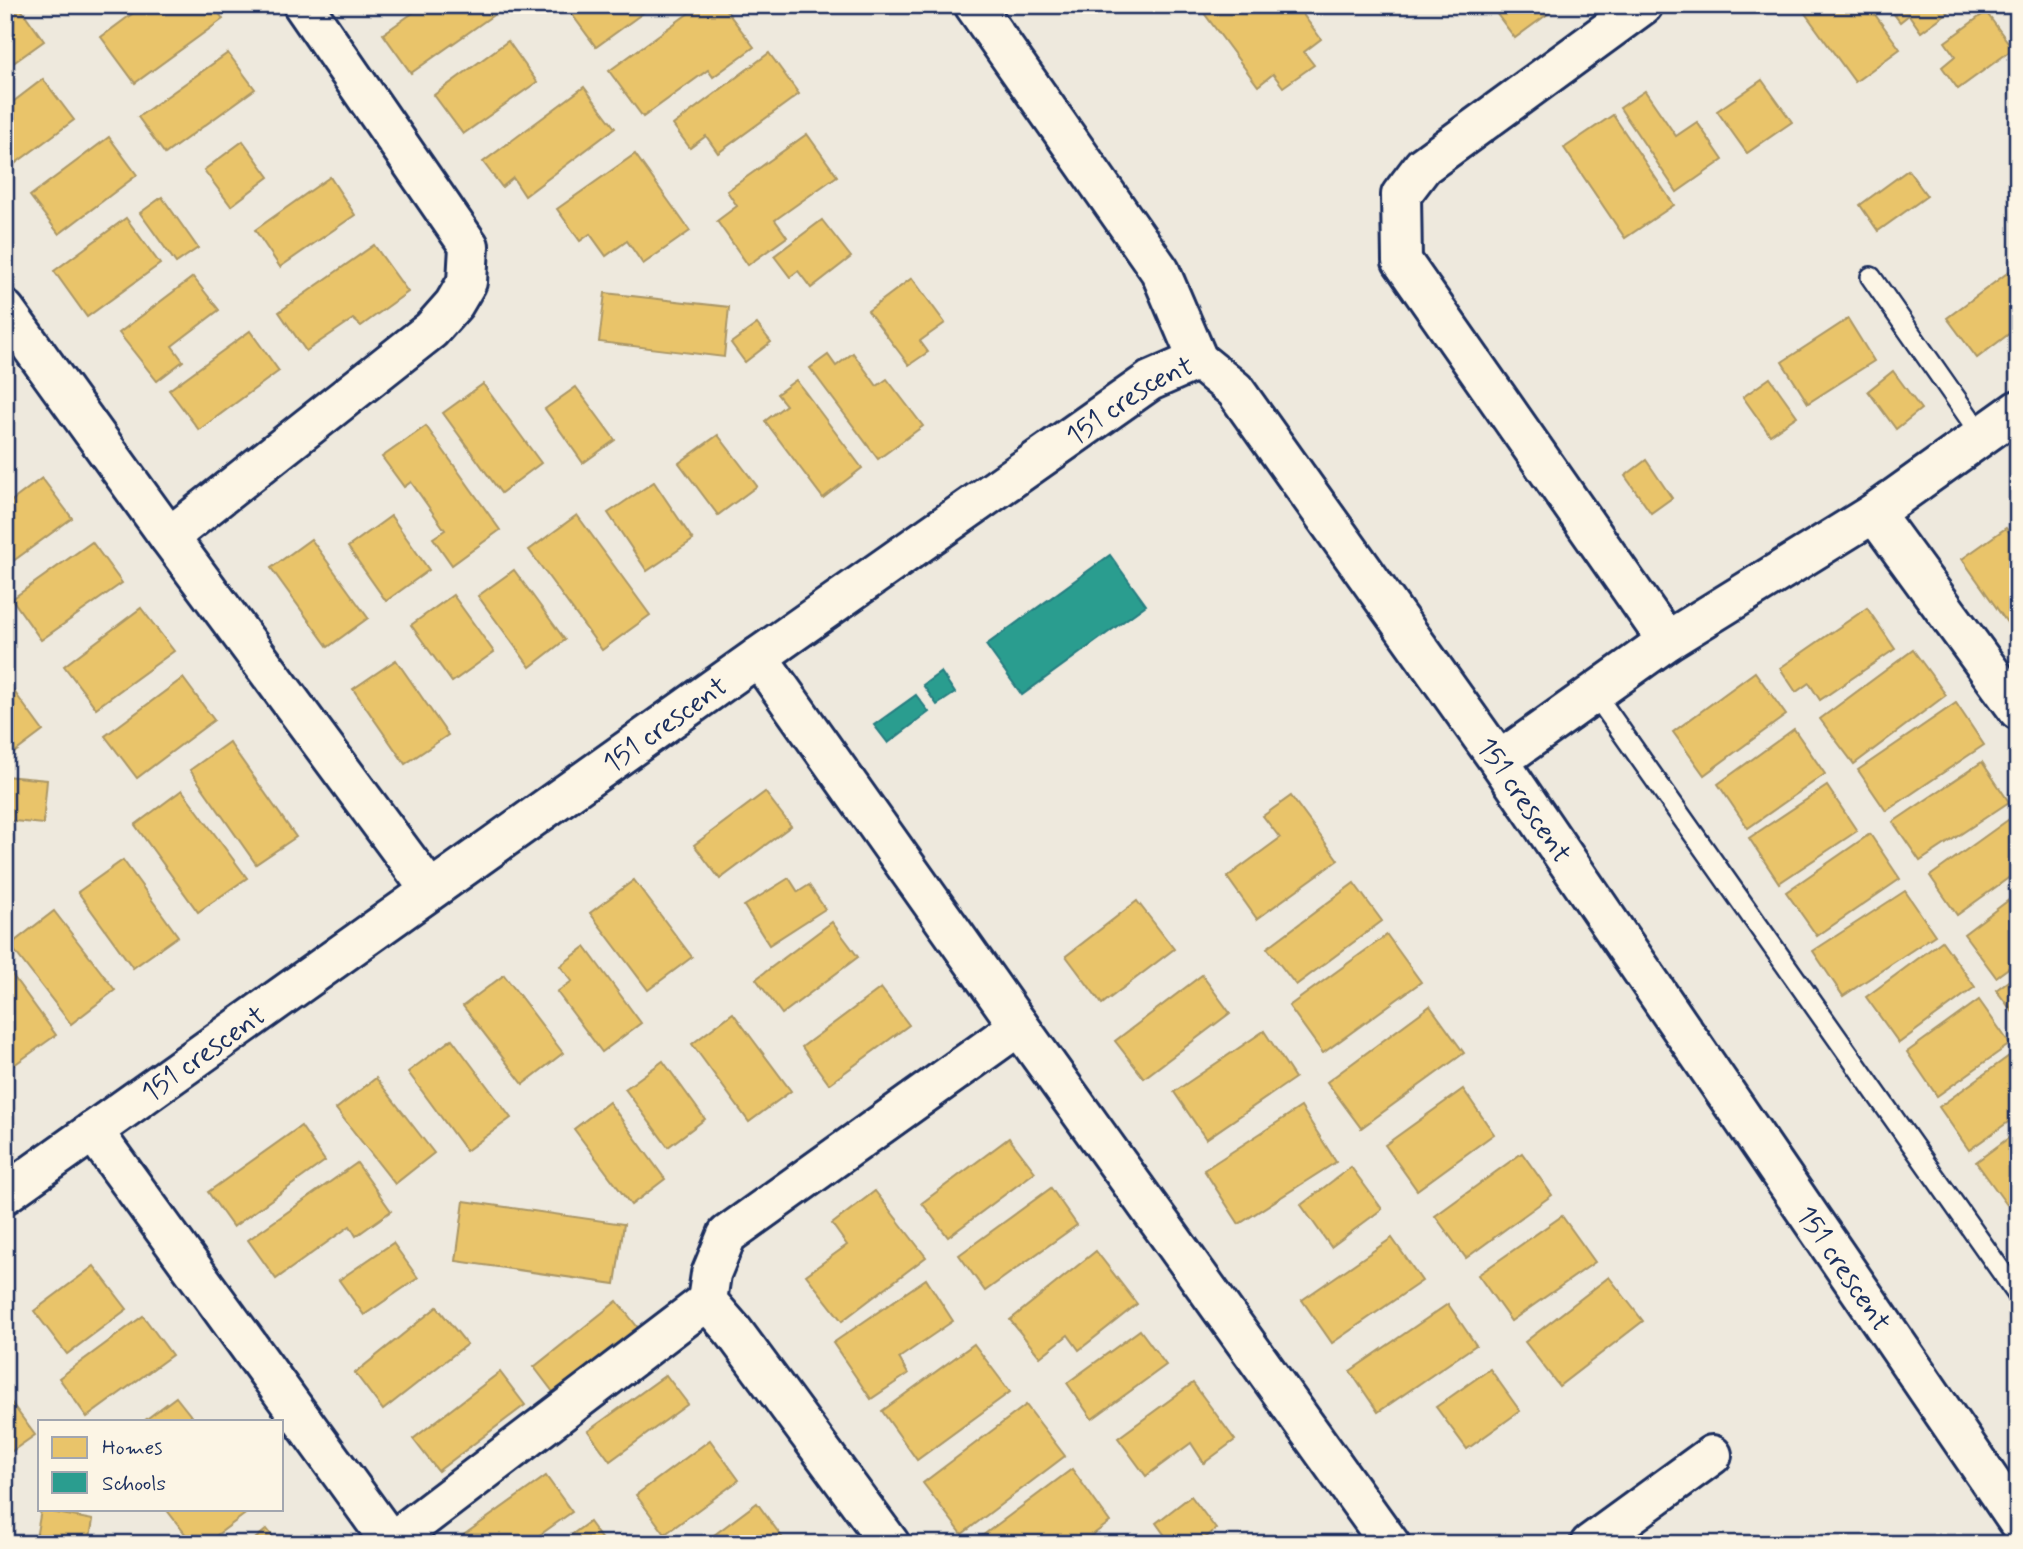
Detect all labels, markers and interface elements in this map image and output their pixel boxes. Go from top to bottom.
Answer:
street label: 151 crescent [1059,348,1200,456]
street label: 151 crescent [596,669,736,783]
street label: 151 crescent [1467,731,1579,871]
street label: 151 crescent [135,998,274,1112]
street label: 151 crescent [1787,1199,1899,1340]
legend [38,1420,284,1510]
text: Homes [102,1434,162,1462]
text: Schools [102,1470,166,1498]

